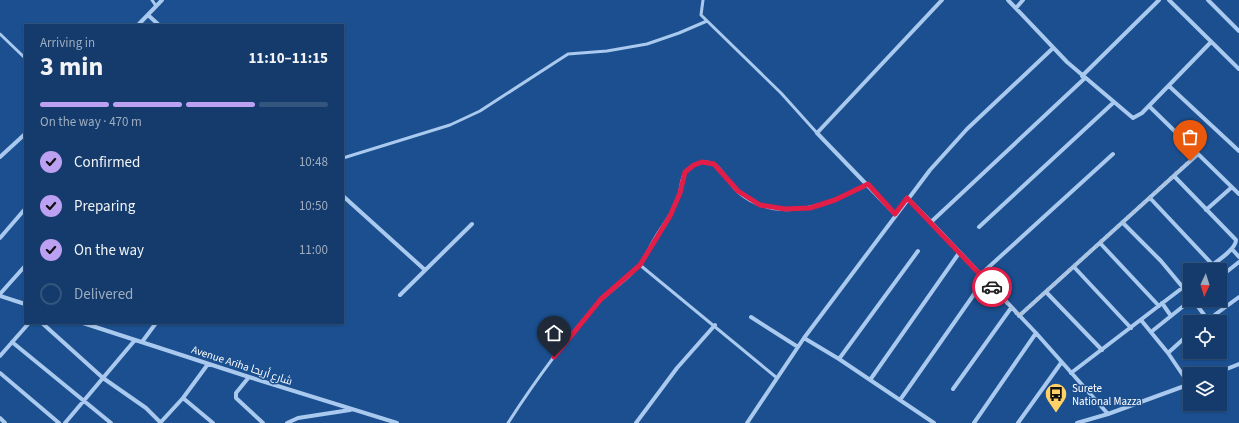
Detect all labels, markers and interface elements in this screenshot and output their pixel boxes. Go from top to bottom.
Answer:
text: Arriving in [40,34,95,52]
text: 3 min [40,48,103,85]
text: 11:10–11:15 [248,48,328,69]
text: On the way · 470 m [40,113,142,131]
pin [1173,120,1207,161]
icon: bag [1179,126,1201,148]
icon: check [40,151,62,173]
text: Confirmed [74,152,140,173]
text: 10:48 [299,153,328,171]
icon: check [40,195,62,217]
text: Preparing [74,196,135,217]
text: 10:50 [299,197,328,215]
icon: check [40,239,62,261]
text: On the way [74,240,144,261]
text: 11:00 [299,241,328,259]
north arrow [1183,263,1227,307]
map controls [1183,263,1227,411]
courier [972,267,1012,307]
icon: car [981,276,1003,298]
text: Delivered [74,284,133,305]
button: locate [1183,315,1227,359]
pin [537,316,571,357]
icon: home [543,322,565,344]
street label: Avenue Ariha شارع أريحا [189,342,294,389]
button: layers [1183,367,1227,411]
bus stop icon: Surete National Mazza [1043,381,1069,414]
place label: Surete National Mazza [1072,381,1142,409]

